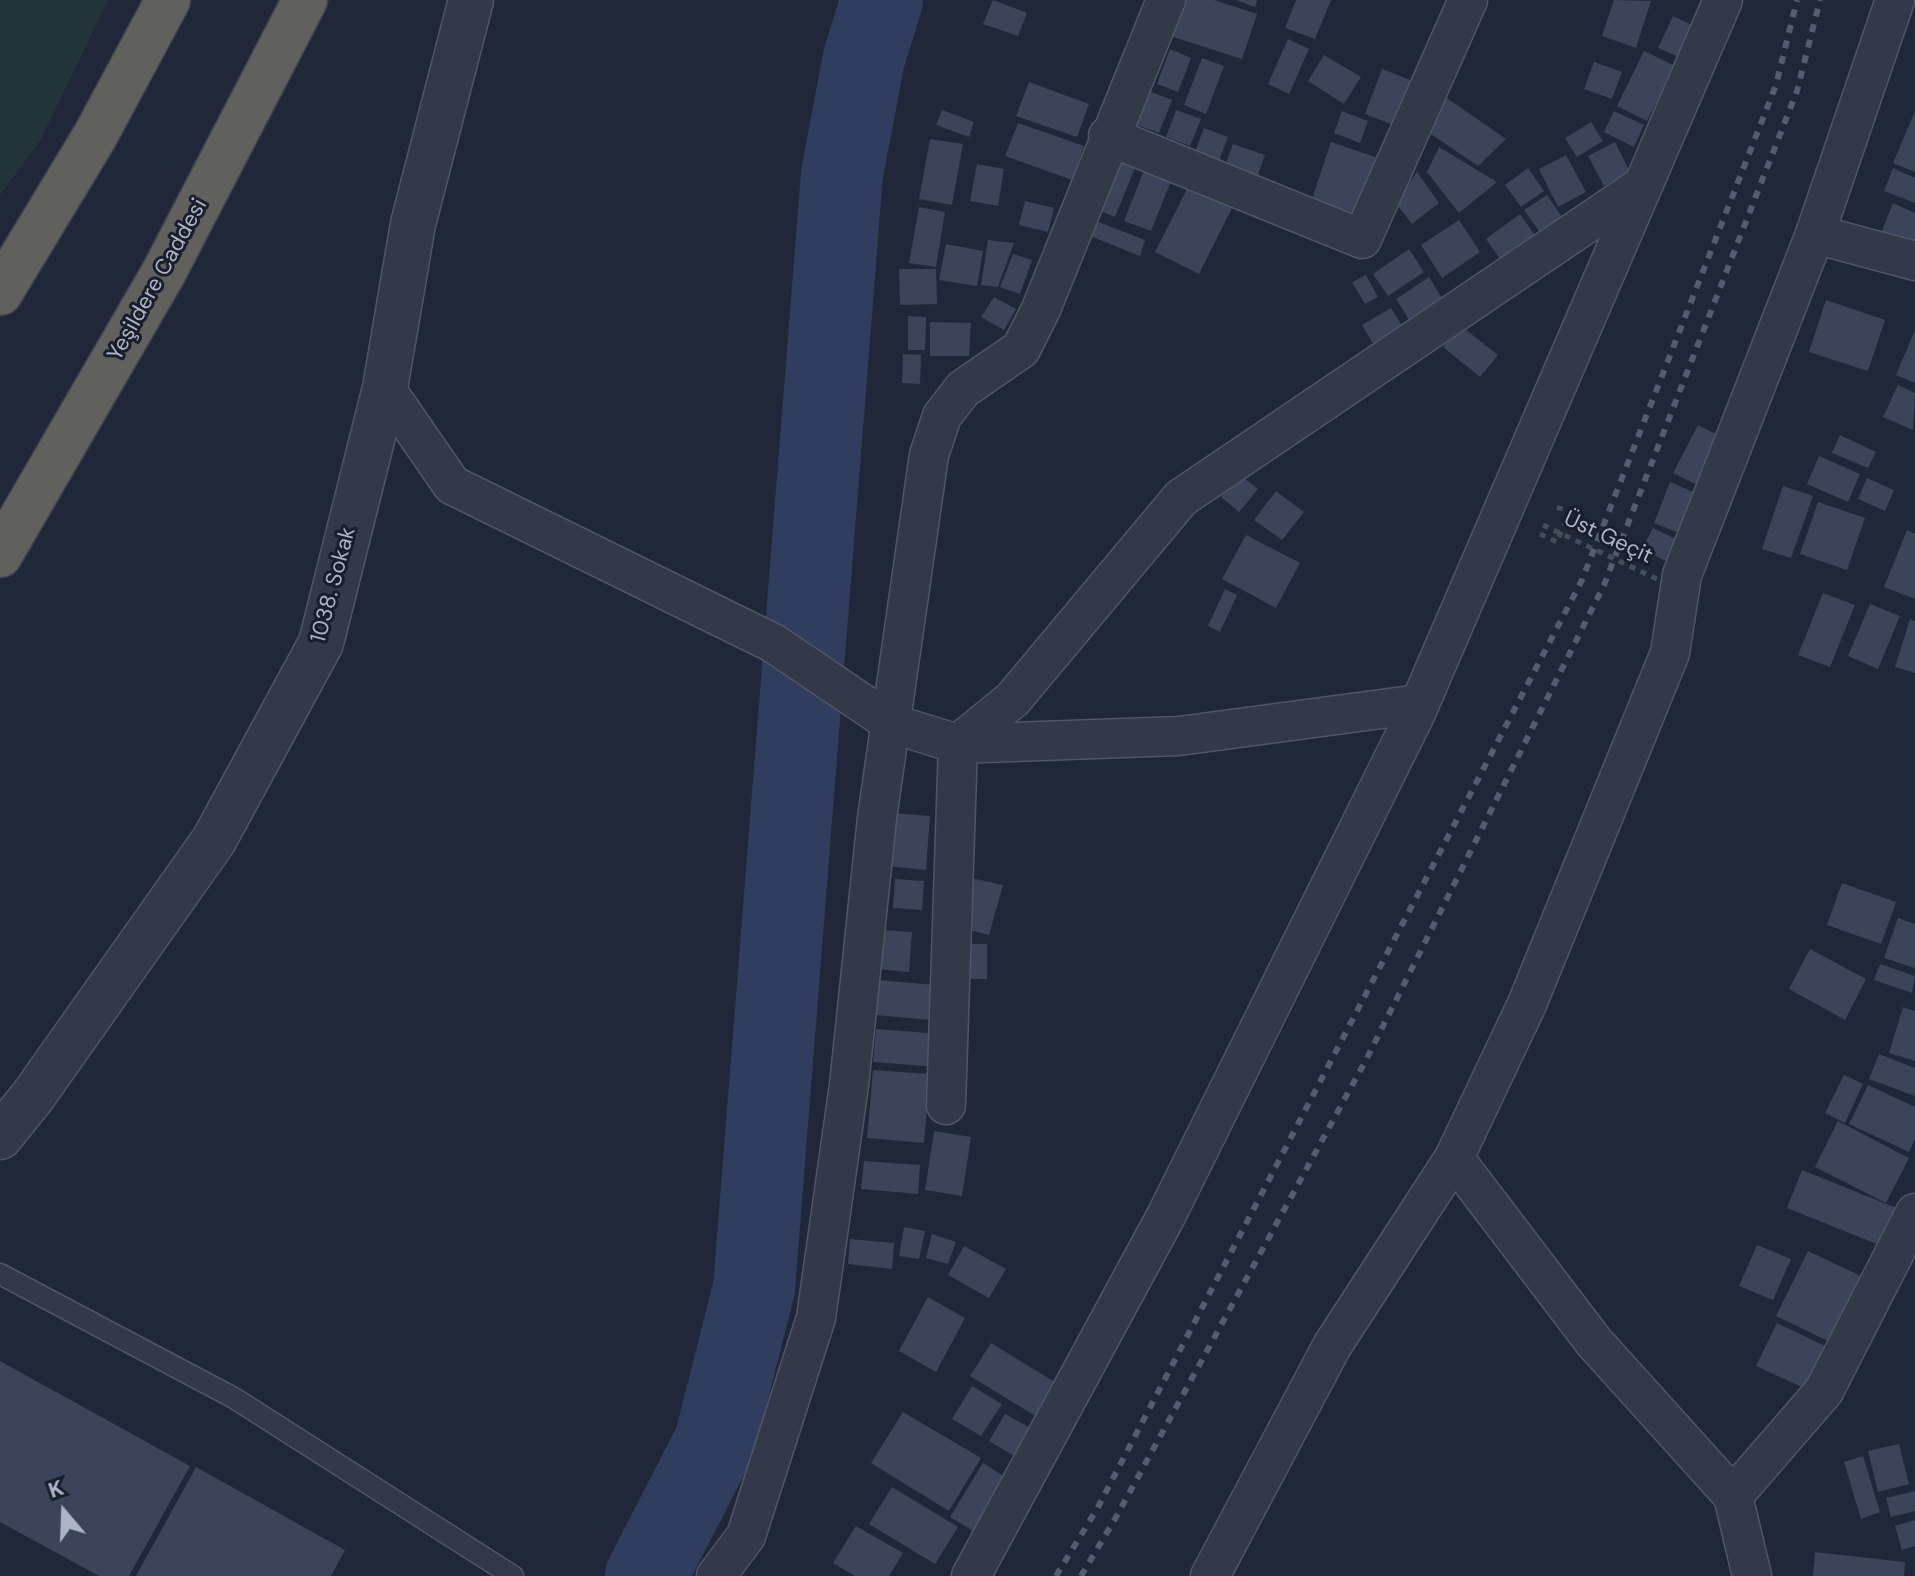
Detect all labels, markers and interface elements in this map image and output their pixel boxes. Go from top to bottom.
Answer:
street label: Yeşildere Caddesi [103,194,213,366]
street label: Üst Geçit [1559,506,1657,570]
street label: 1038. Sokak [306,524,362,646]
north arrow [24,1472,104,1552]
text: K [45,1473,68,1505]

